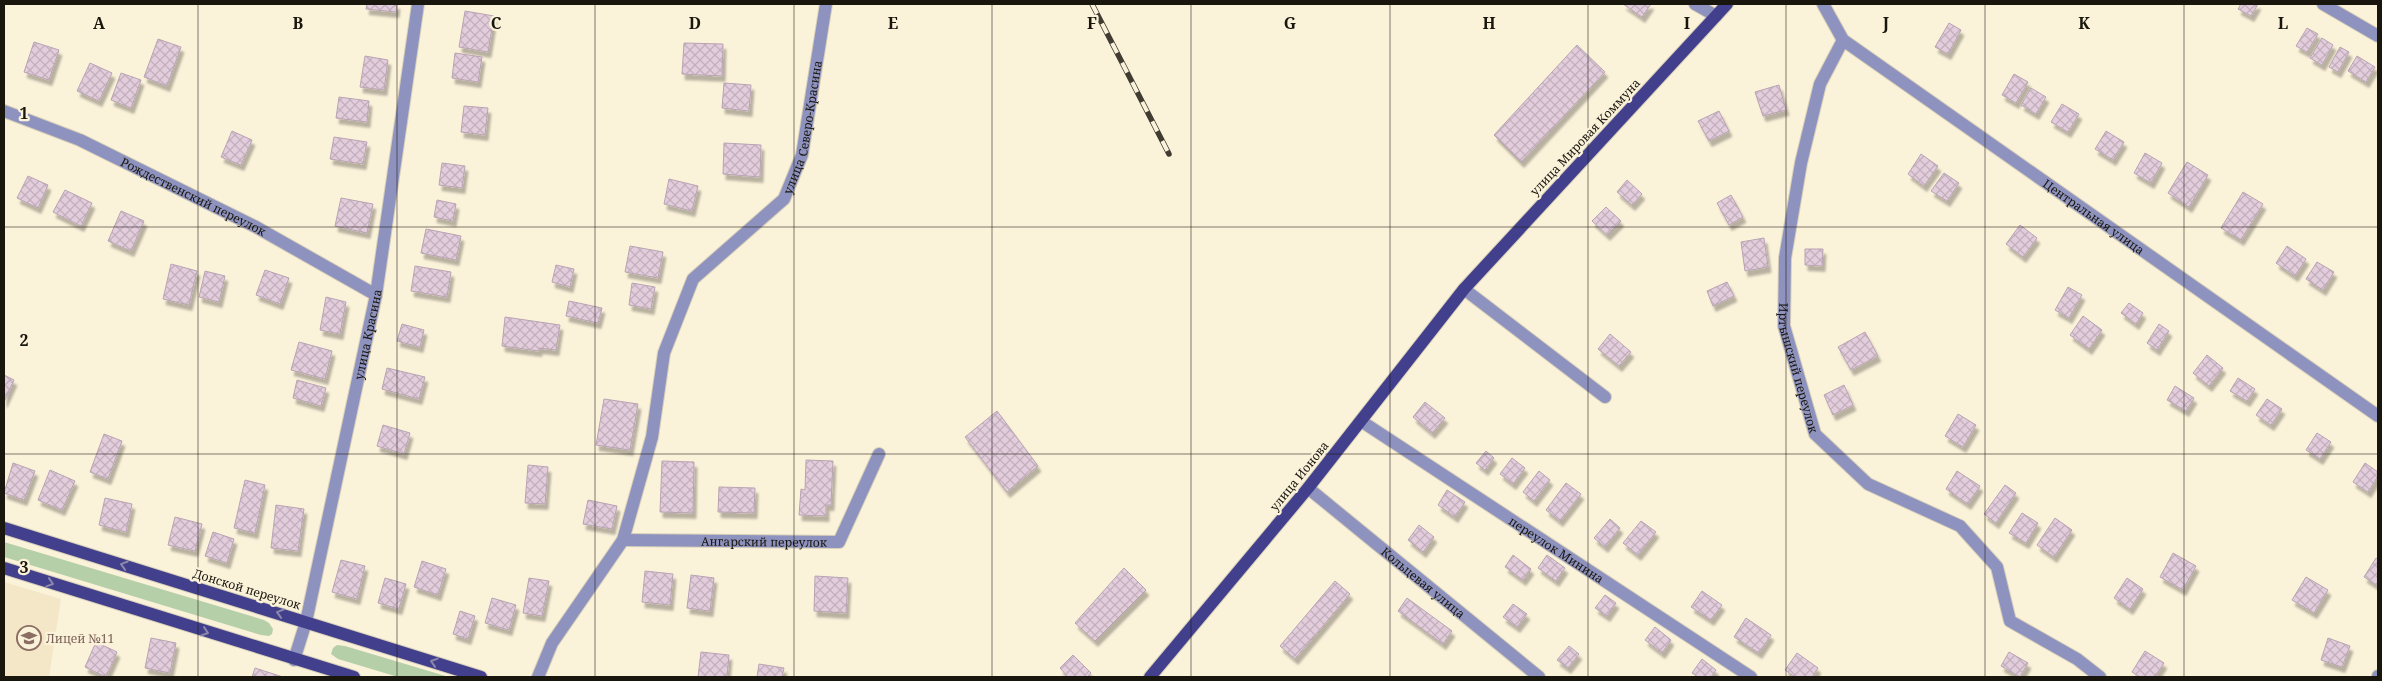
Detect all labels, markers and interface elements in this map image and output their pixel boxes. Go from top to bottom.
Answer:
text: A [93,12,106,34]
text: B [293,12,304,34]
text: C [491,12,502,34]
text: D [689,12,701,34]
text: E [888,12,898,34]
text: F [1087,12,1097,34]
text: G [1284,12,1296,34]
text: H [1482,12,1496,34]
text: I [1684,12,1690,34]
text: J [1882,12,1890,34]
text: K [2078,12,2090,34]
text: L [2278,12,2288,34]
street label: улица Северо-Красина [778,59,825,197]
street label: улица Мировая Коммуна [1526,75,1644,199]
text: 1 [19,102,29,124]
street label: Рождественский переулок [118,153,270,240]
street label: Центральная улица [2040,175,2148,258]
street label: улица Красина [350,288,385,381]
street label: Иртышский переулок [1775,303,1823,436]
text: 2 [19,329,29,351]
street label: улица Ионова [1266,437,1333,514]
street label: переулок Минина [1506,512,1608,587]
street label: Ангарский переулок [701,532,828,550]
street label: Кольцевая улица [1378,543,1469,622]
text: 3 [19,556,29,578]
one-way arrow [121,561,129,571]
street label: Донской переулок [191,565,304,614]
one-way arrow [46,577,54,587]
one-way arrow [276,609,284,619]
school or university icon: Лицей №11 [16,625,42,651]
one-way arrow [200,626,209,636]
place label: Лицей №11 [46,630,114,647]
one-way arrow [431,658,439,668]

